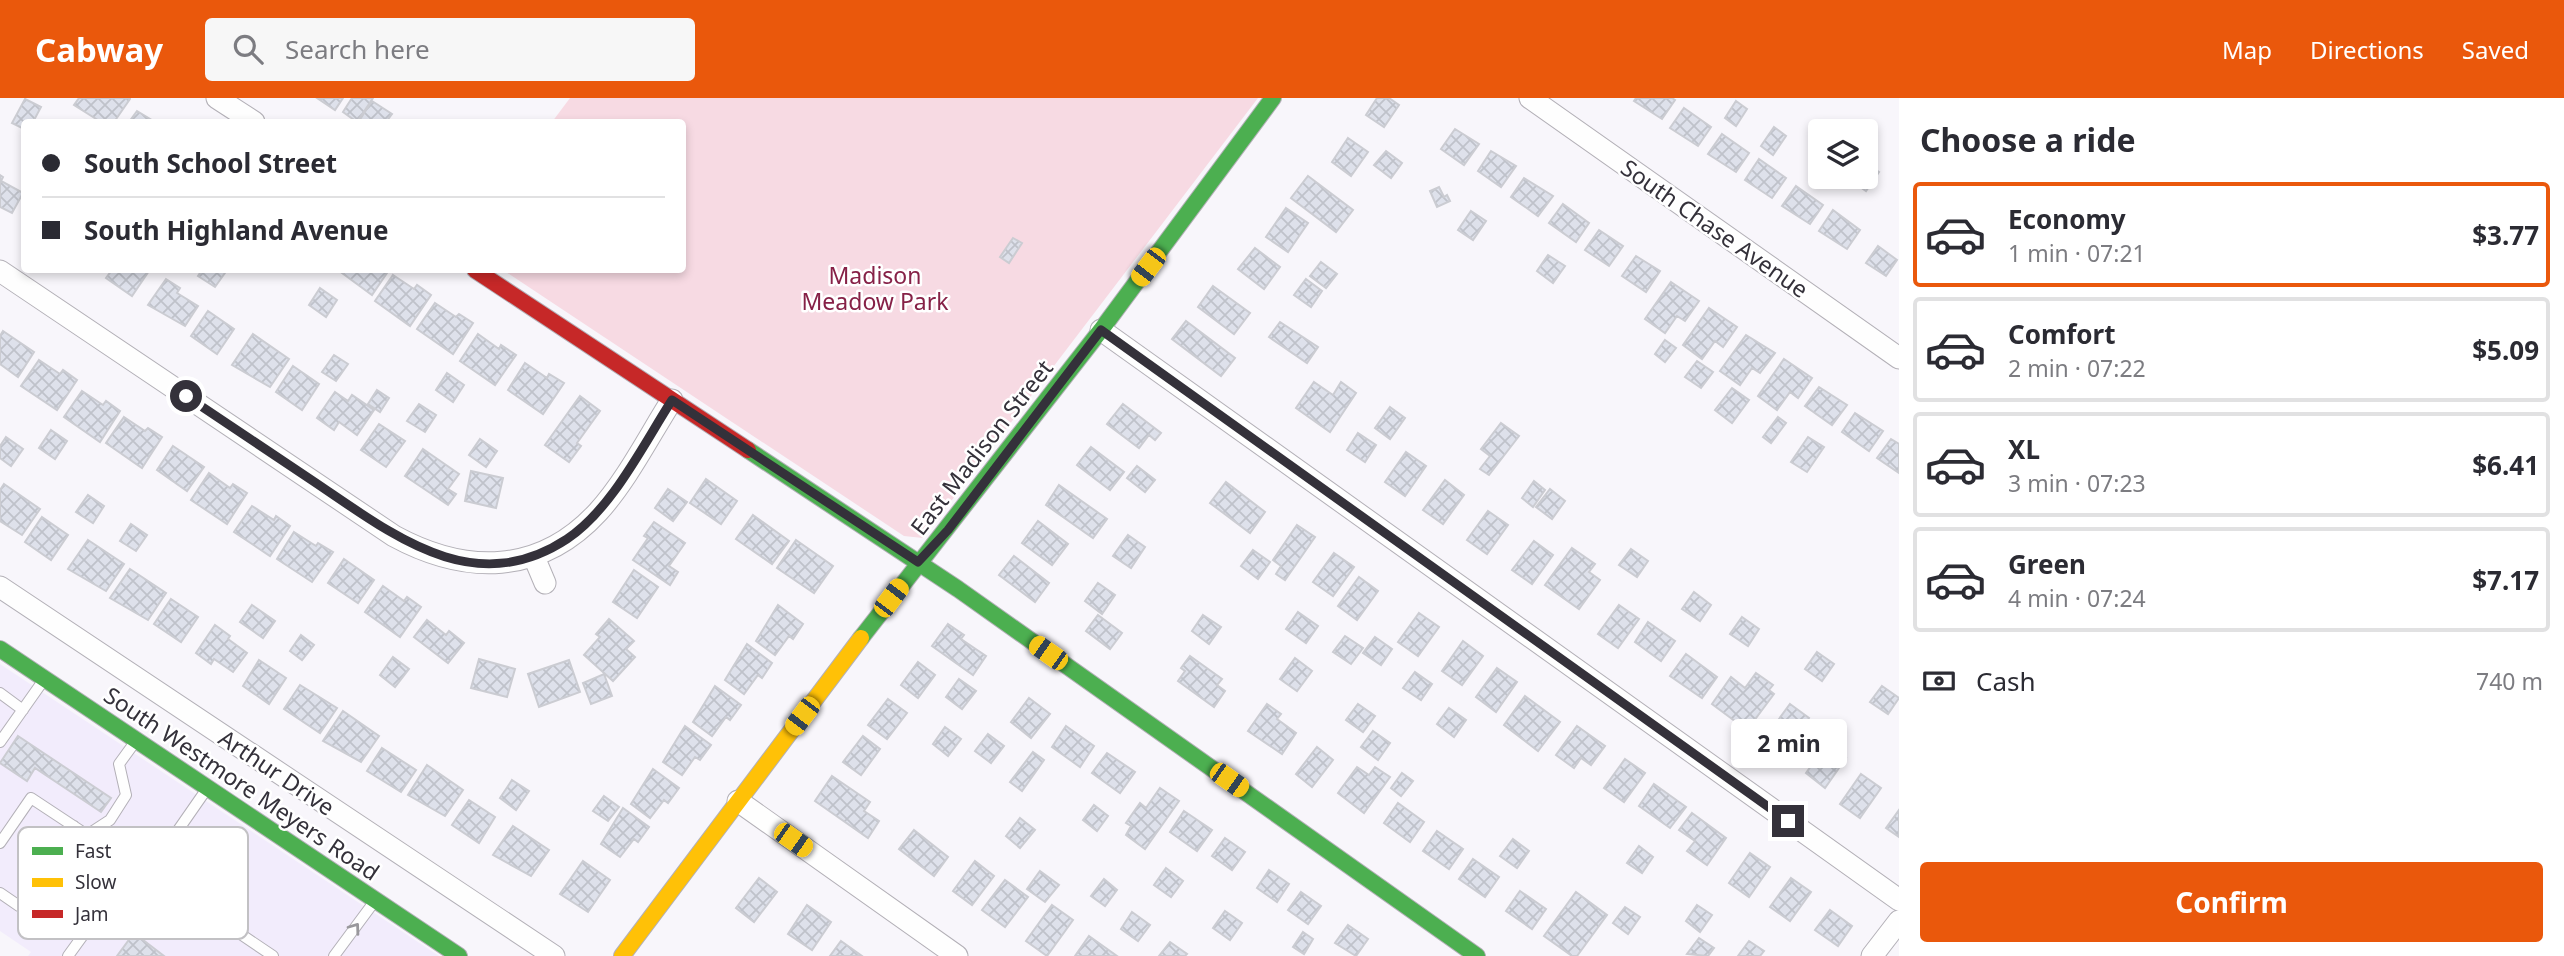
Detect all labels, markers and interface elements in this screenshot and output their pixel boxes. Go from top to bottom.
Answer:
search box [205,18,695,81]
text: Cabway [35,27,163,72]
icon: search [229,30,267,68]
text: Search here [285,31,430,67]
text: Map [2222,33,2272,66]
text: Directions [2310,33,2424,66]
text: Saved [2462,33,2529,66]
text: Choose a ride [1920,118,2136,161]
map controls [1808,119,1878,189]
button: layers [1808,119,1878,189]
text: South School Street [84,145,337,181]
street label: South Chase Avenue [1615,151,1815,305]
text: Economy [2008,201,2126,237]
icon: car [1924,203,1987,266]
text: South Highland Avenue [84,212,389,248]
text: $3.77 [2472,217,2539,253]
text: 1 min · 07:21 [2008,237,2146,269]
car [1127,244,1170,290]
park label: Madison Meadow Park [802,259,949,317]
text: Comfort [2008,316,2116,352]
icon: car [1924,318,1987,381]
text: $5.09 [2472,332,2539,368]
text: 2 min · 07:22 [2008,352,2146,384]
street label: East Madison Street [902,353,1060,541]
route start [170,380,202,412]
text: XL [2008,431,2040,467]
icon: car [1924,433,1987,496]
text: $6.41 [2472,447,2539,483]
text: 3 min · 07:23 [2008,467,2146,499]
text: Green [2008,546,2086,582]
icon: car [1924,548,1987,611]
text: $7.17 [2472,562,2539,598]
car [870,575,913,621]
text: 4 min · 07:24 [2008,582,2146,614]
car [1025,632,1072,674]
icon: cash [1920,662,1958,700]
text: Cash [1976,663,2036,699]
text: 740 m [2476,665,2543,697]
street label: South Westmore Meyers Road [98,679,386,887]
car [781,693,824,739]
callout: 2 min [1730,720,1846,768]
street label: Arthur Drive [213,721,341,823]
text: 2 min [1757,727,1821,759]
car [1206,759,1253,801]
route end [1772,805,1804,837]
car [770,819,817,861]
legend [18,827,248,939]
text: Fast [75,838,112,864]
button: Confirm [1920,862,2543,942]
text: Slow [75,869,116,895]
text: Jam [73,901,109,927]
one-way arrow [346,923,359,936]

